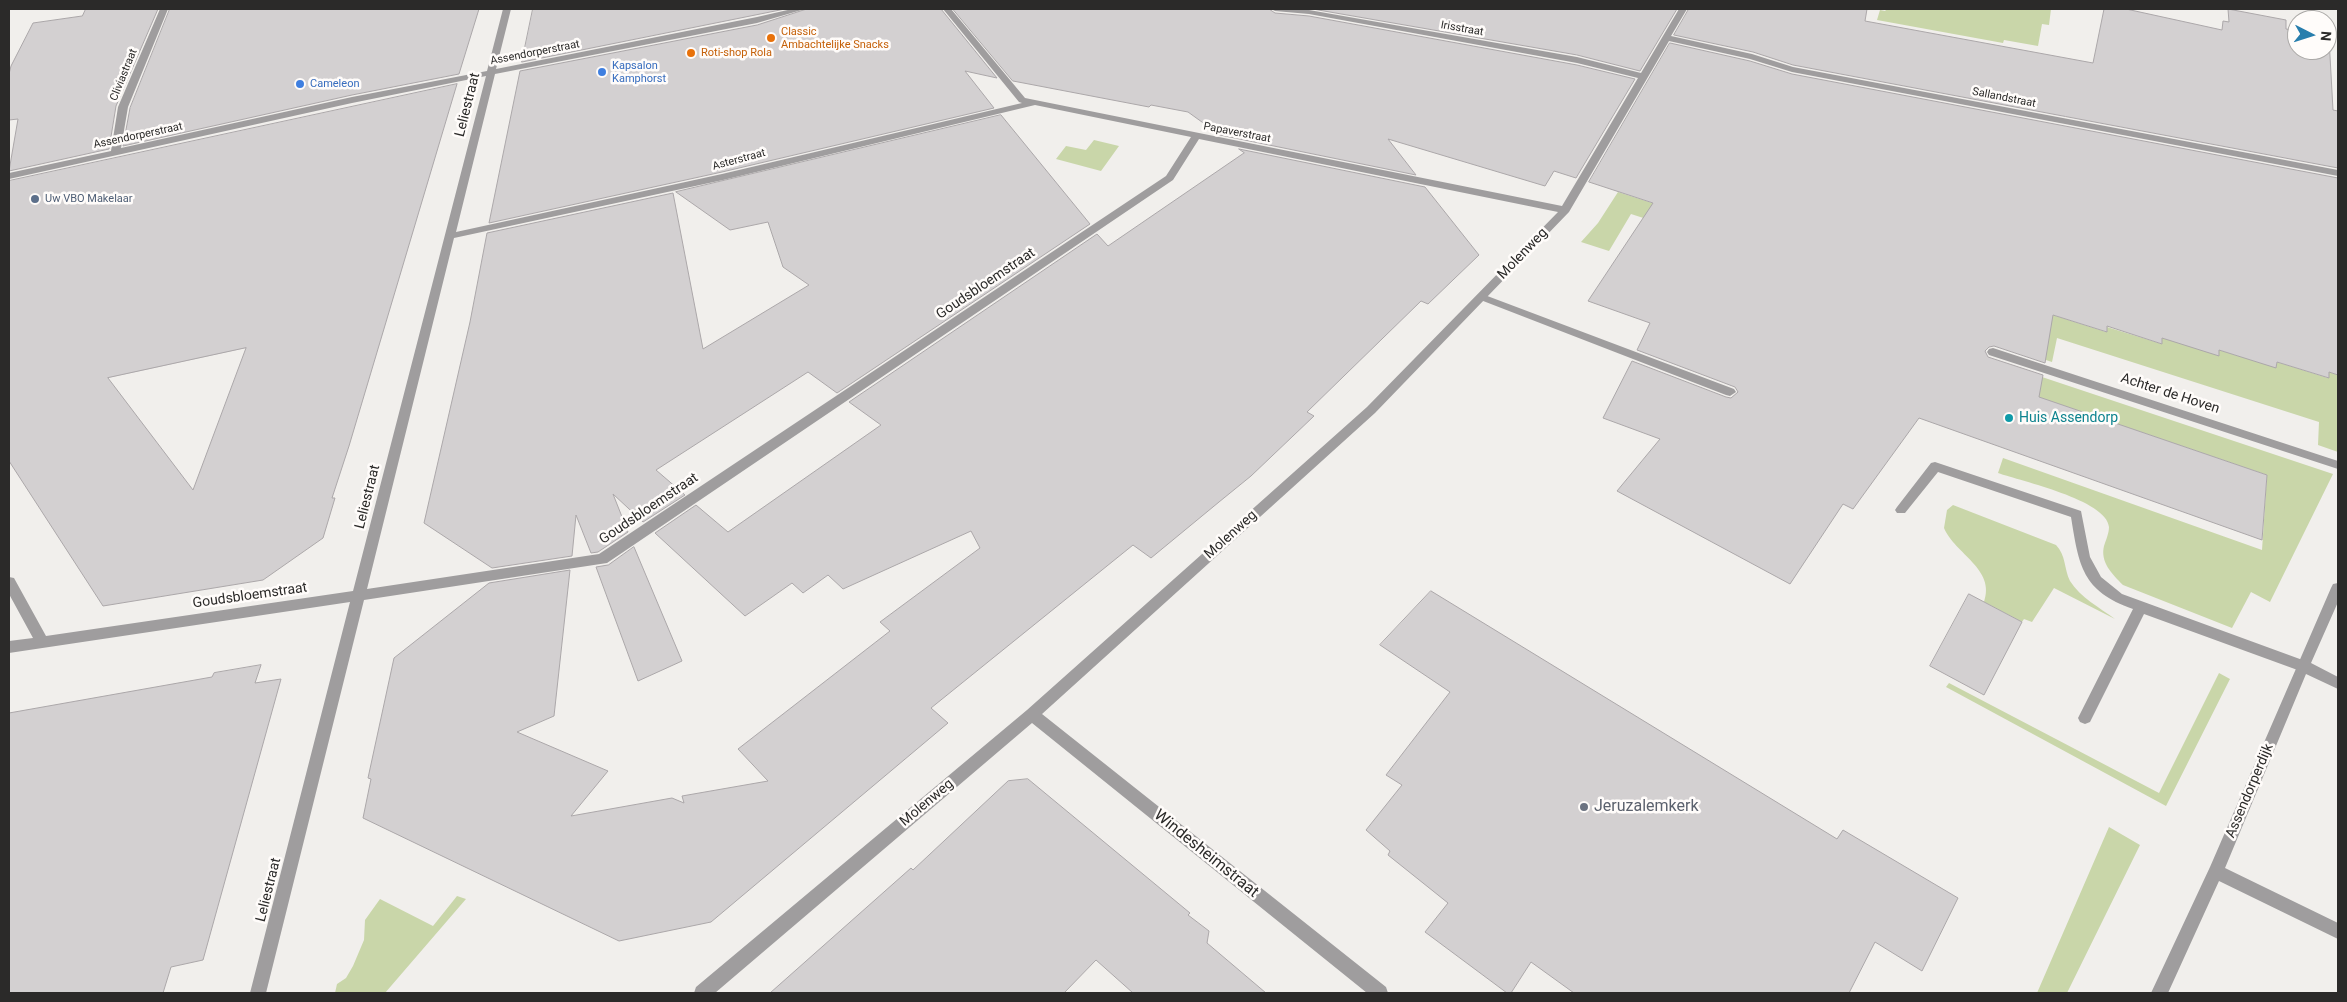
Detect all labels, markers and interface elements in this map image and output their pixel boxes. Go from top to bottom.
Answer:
north arrow [2287,10,2337,60]
street label: Irisstraat [1439,19,1485,39]
place label: Classic Ambachtelijke Snacks [781,25,889,51]
text: N [2318,31,2334,42]
marker: Classic Ambachtelijke Snacks [765,32,777,44]
street label: Assendorperstraat [489,38,581,68]
place label: Roti-shop Rola [701,46,772,60]
street label: Cliviastraat [108,47,140,103]
marker: Roti-shop Rola [685,47,697,59]
place label: Kapsalon Kamphorst [612,59,666,85]
marker: Kapsalon Kamphorst [596,66,608,78]
street label: Leliestraat [452,71,484,139]
place label: Cameleon [310,77,359,91]
marker: Cameleon [294,78,306,90]
street label: Sallandstraat [1971,85,2037,111]
street label: Assendorperstraat [92,120,184,152]
street label: Papaverstraat [1202,120,1272,146]
street label: Asterstraat [711,147,767,173]
place label: Uw VBO Makelaar [45,192,133,206]
marker: Uw VBO Makelaar [29,193,41,205]
street label: Molenweg [1495,225,1551,283]
street label: Goudsbloemstraat [933,245,1039,323]
street label: Achter de Hoven [2118,370,2222,418]
place label: Huis Assendorp [2019,410,2118,426]
marker: Huis Assendorp [2003,412,2015,424]
street label: Leliestraat [352,463,384,531]
street label: Goudsbloemstraat [596,470,702,548]
street label: Molenweg [1201,507,1261,563]
street label: Goudsbloemstraat [192,580,308,612]
street label: Assendorperdijk [2223,741,2277,841]
street label: Molenweg [897,776,957,830]
place label: Jeruzalemkerk [1594,797,1699,817]
marker: Jeruzalemkerk [1578,801,1590,813]
street label: Windesheimstraat [1150,806,1262,902]
street label: Leliestraat [253,856,285,924]

